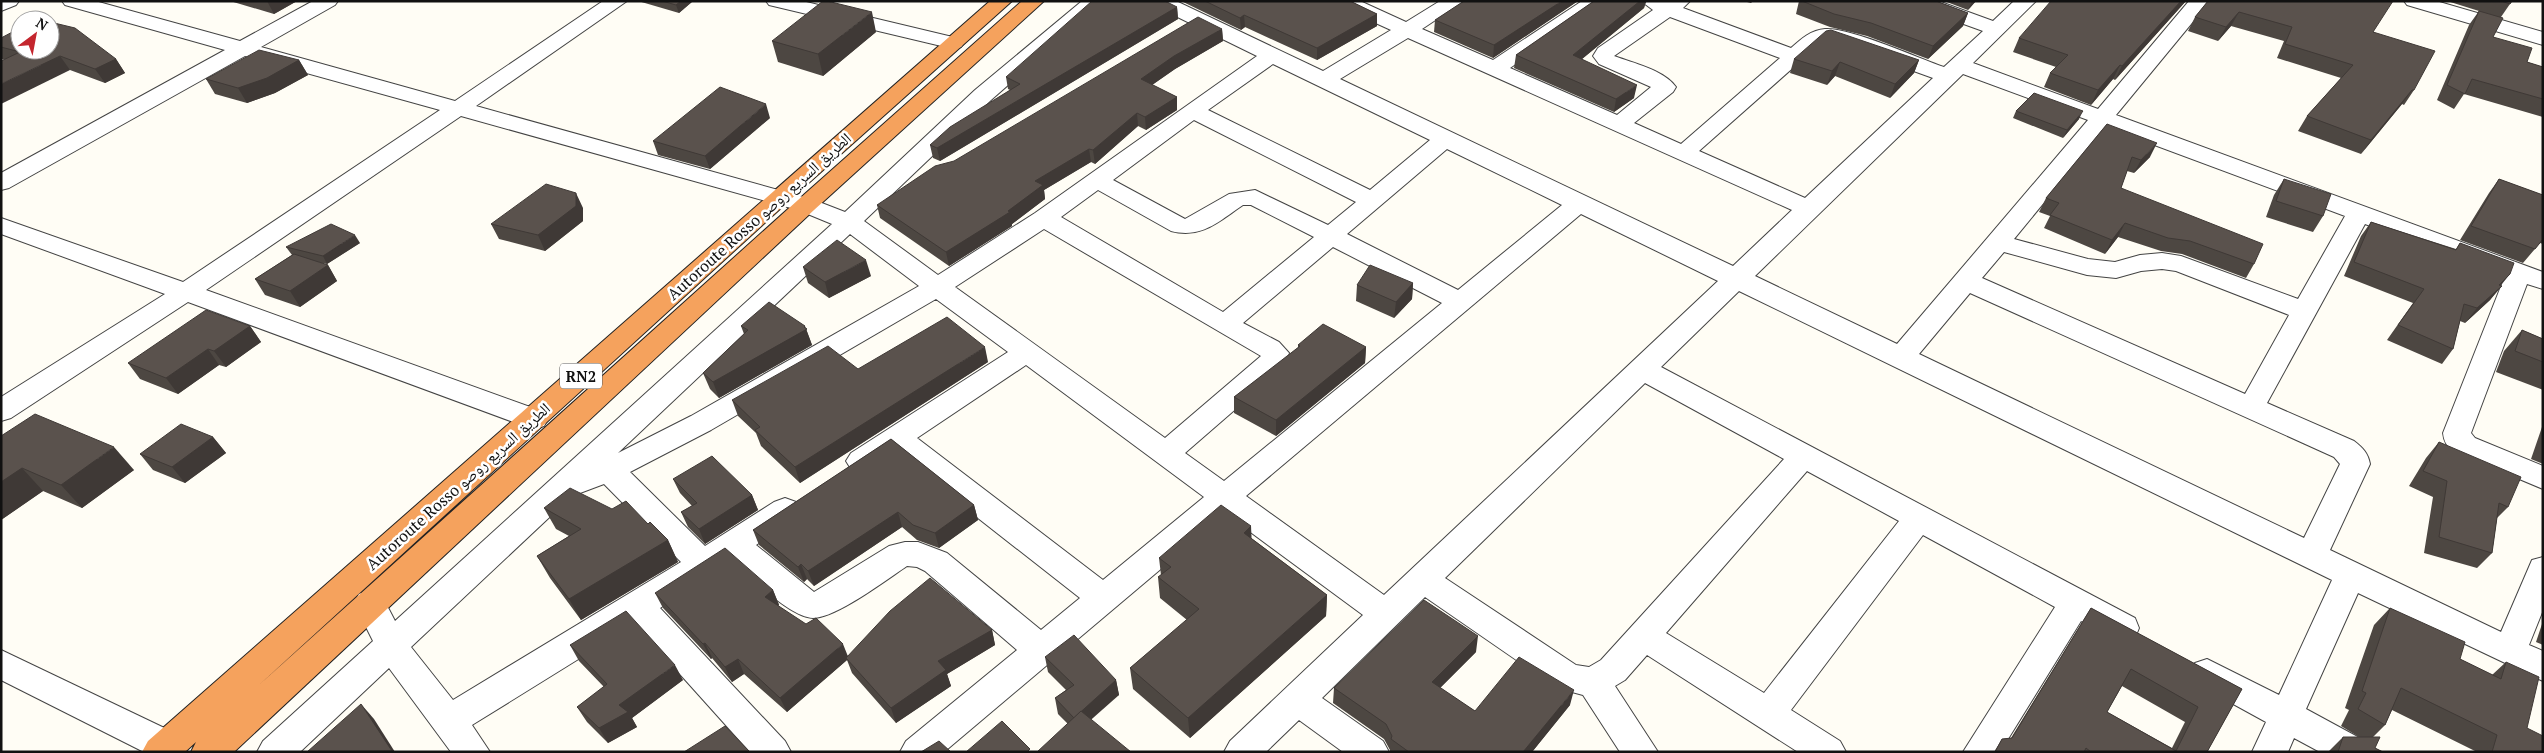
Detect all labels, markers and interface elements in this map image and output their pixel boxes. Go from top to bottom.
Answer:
north arrow [10,10,60,60]
text: N [33,13,52,35]
street label: Autoroute Rosso الطريق السريع روصو [662,127,856,305]
road number: RN2 [560,364,602,388]
street label: Autoroute Rosso الطريق السريع روصو [361,397,555,575]

